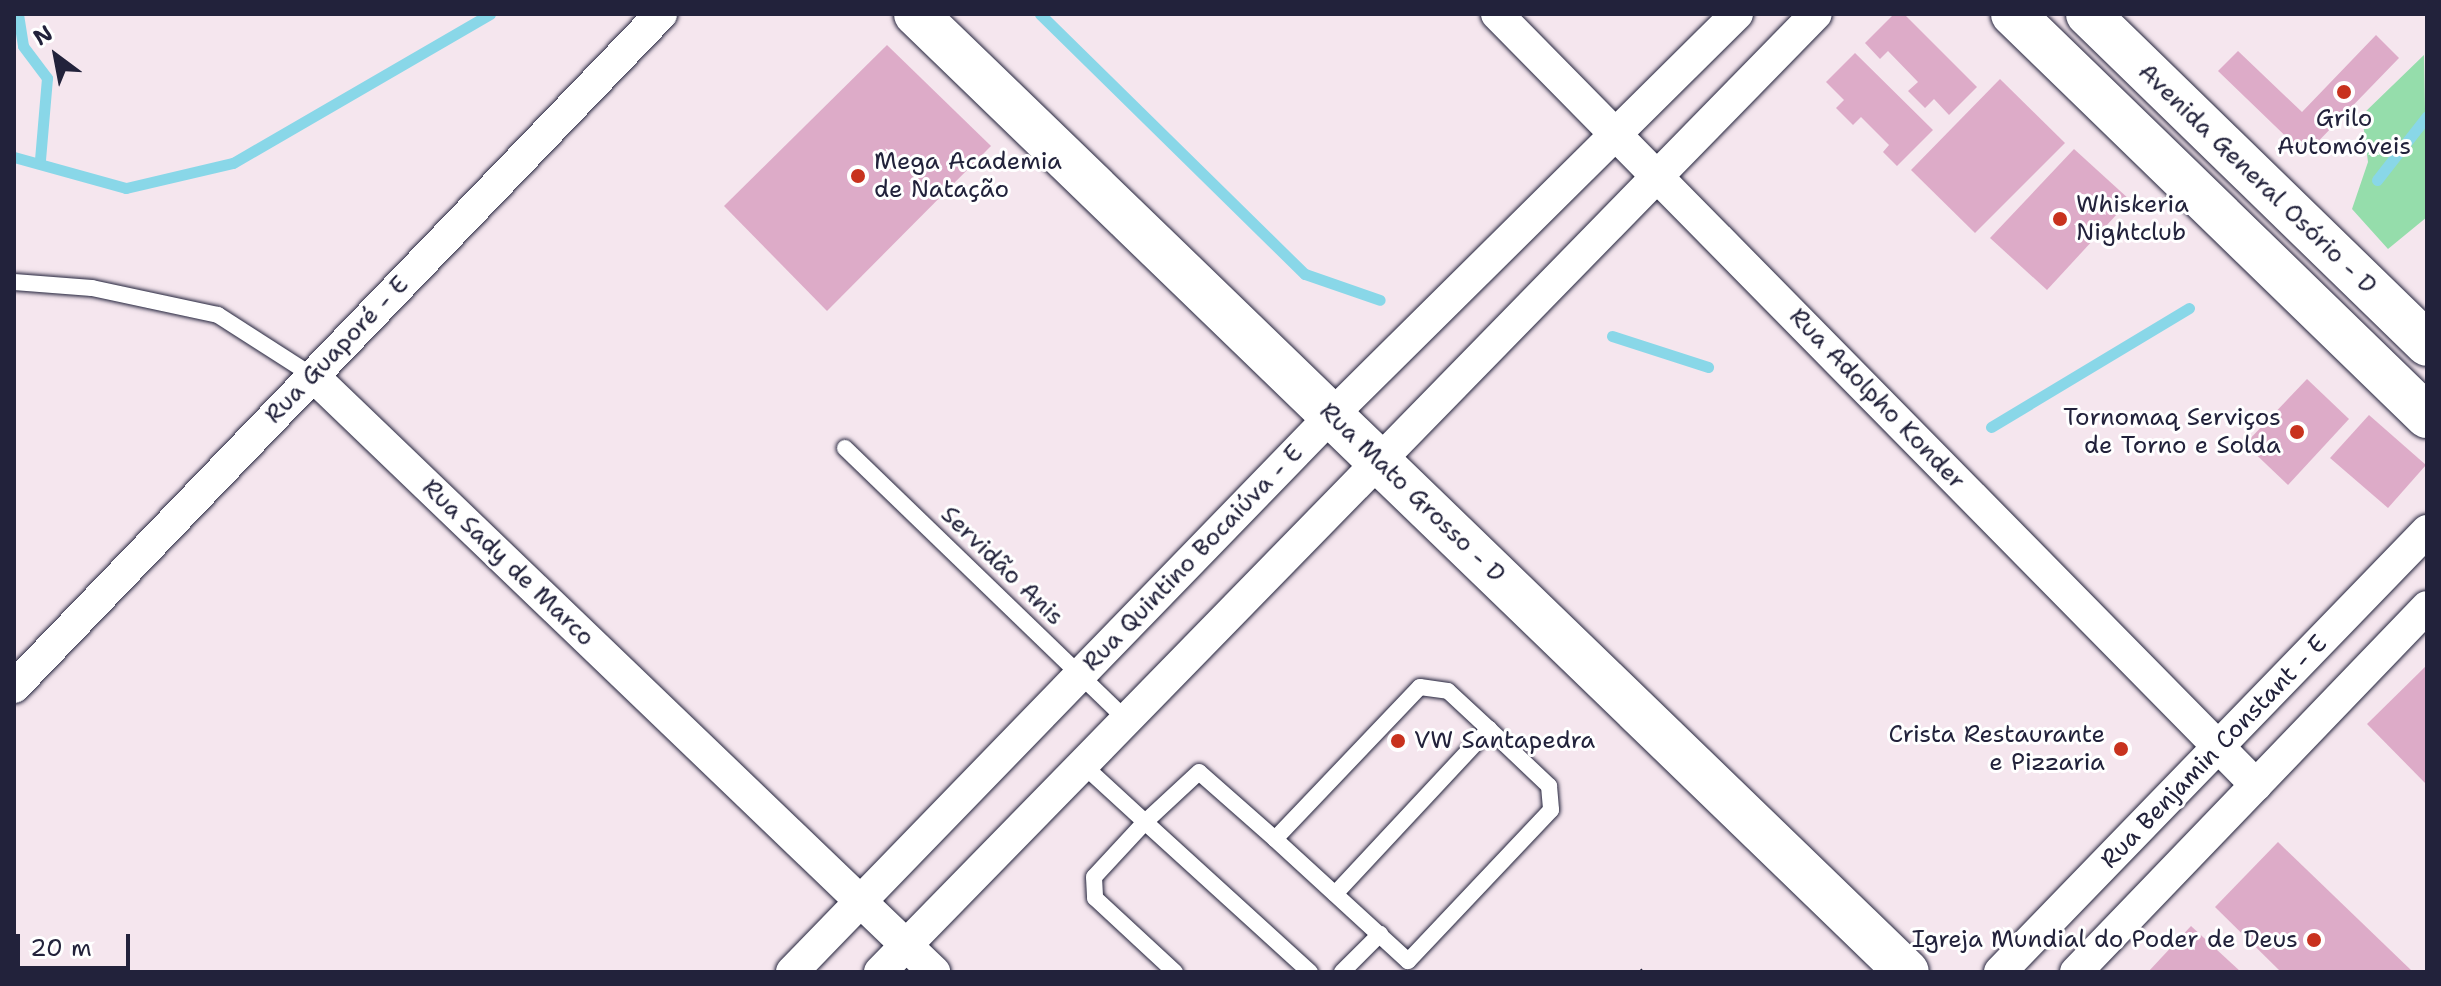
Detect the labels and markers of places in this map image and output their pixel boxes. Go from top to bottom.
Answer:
marker: Grilo Automóveis [2335,83,2353,101]
place label: Grilo Automóveis [2277,105,2411,161]
place label: Mega Academia de Natação [874,148,1062,204]
marker: Mega Academia de Natação [849,167,867,185]
place label: Whiskeria Nightclub [2076,191,2189,247]
marker: Whiskeria Nightclub [2051,210,2069,228]
place label: Tornomaq Serviços de Torno e Solda [2063,404,2281,460]
marker: Tornomaq Serviços de Torno e Solda [2288,423,2306,441]
place label: Crista Restaurante e Pizzaria [1889,721,2105,777]
place label: VW Santapedra [1414,727,1595,755]
marker: VW Santapedra [1389,732,1407,750]
marker: Crista Restaurante e Pizzaria [2112,740,2130,758]
place label: Igreja Mundial do Poder de Deus [1912,926,2298,954]
marker: Igreja Mundial do Poder de Deus [2305,931,2323,949]

